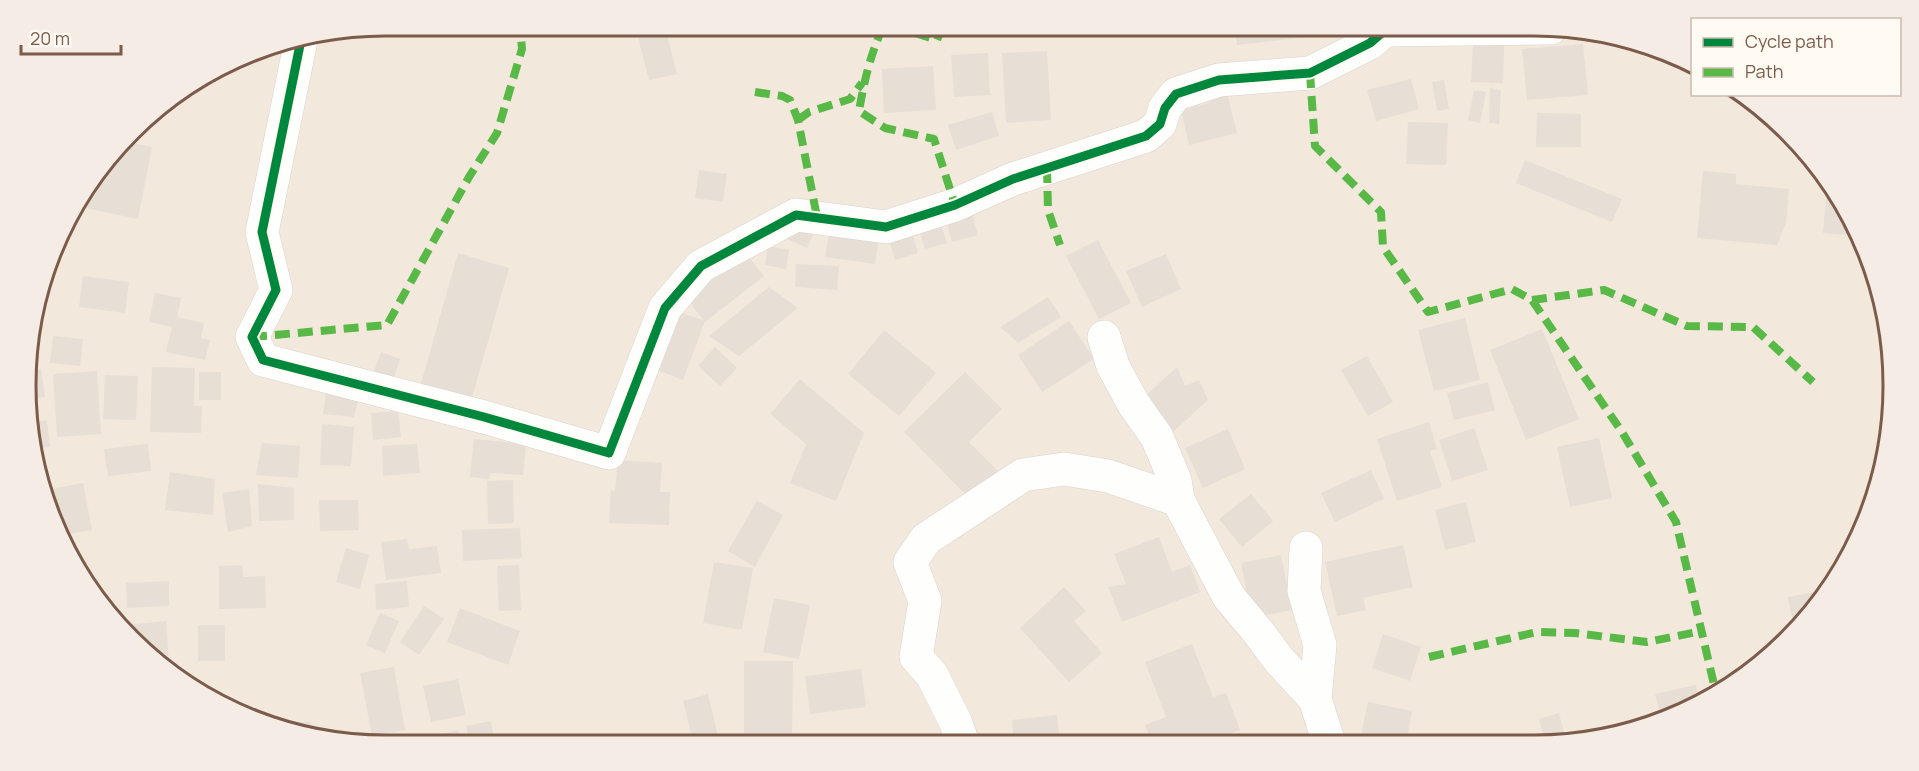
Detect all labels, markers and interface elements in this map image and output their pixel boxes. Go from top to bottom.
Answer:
scale bar [21,18,122,56]
legend [1691,18,1901,96]
text: 20 m [30,26,70,50]
text: Cycle path [1745,29,1834,53]
text: Path [1745,59,1783,83]

